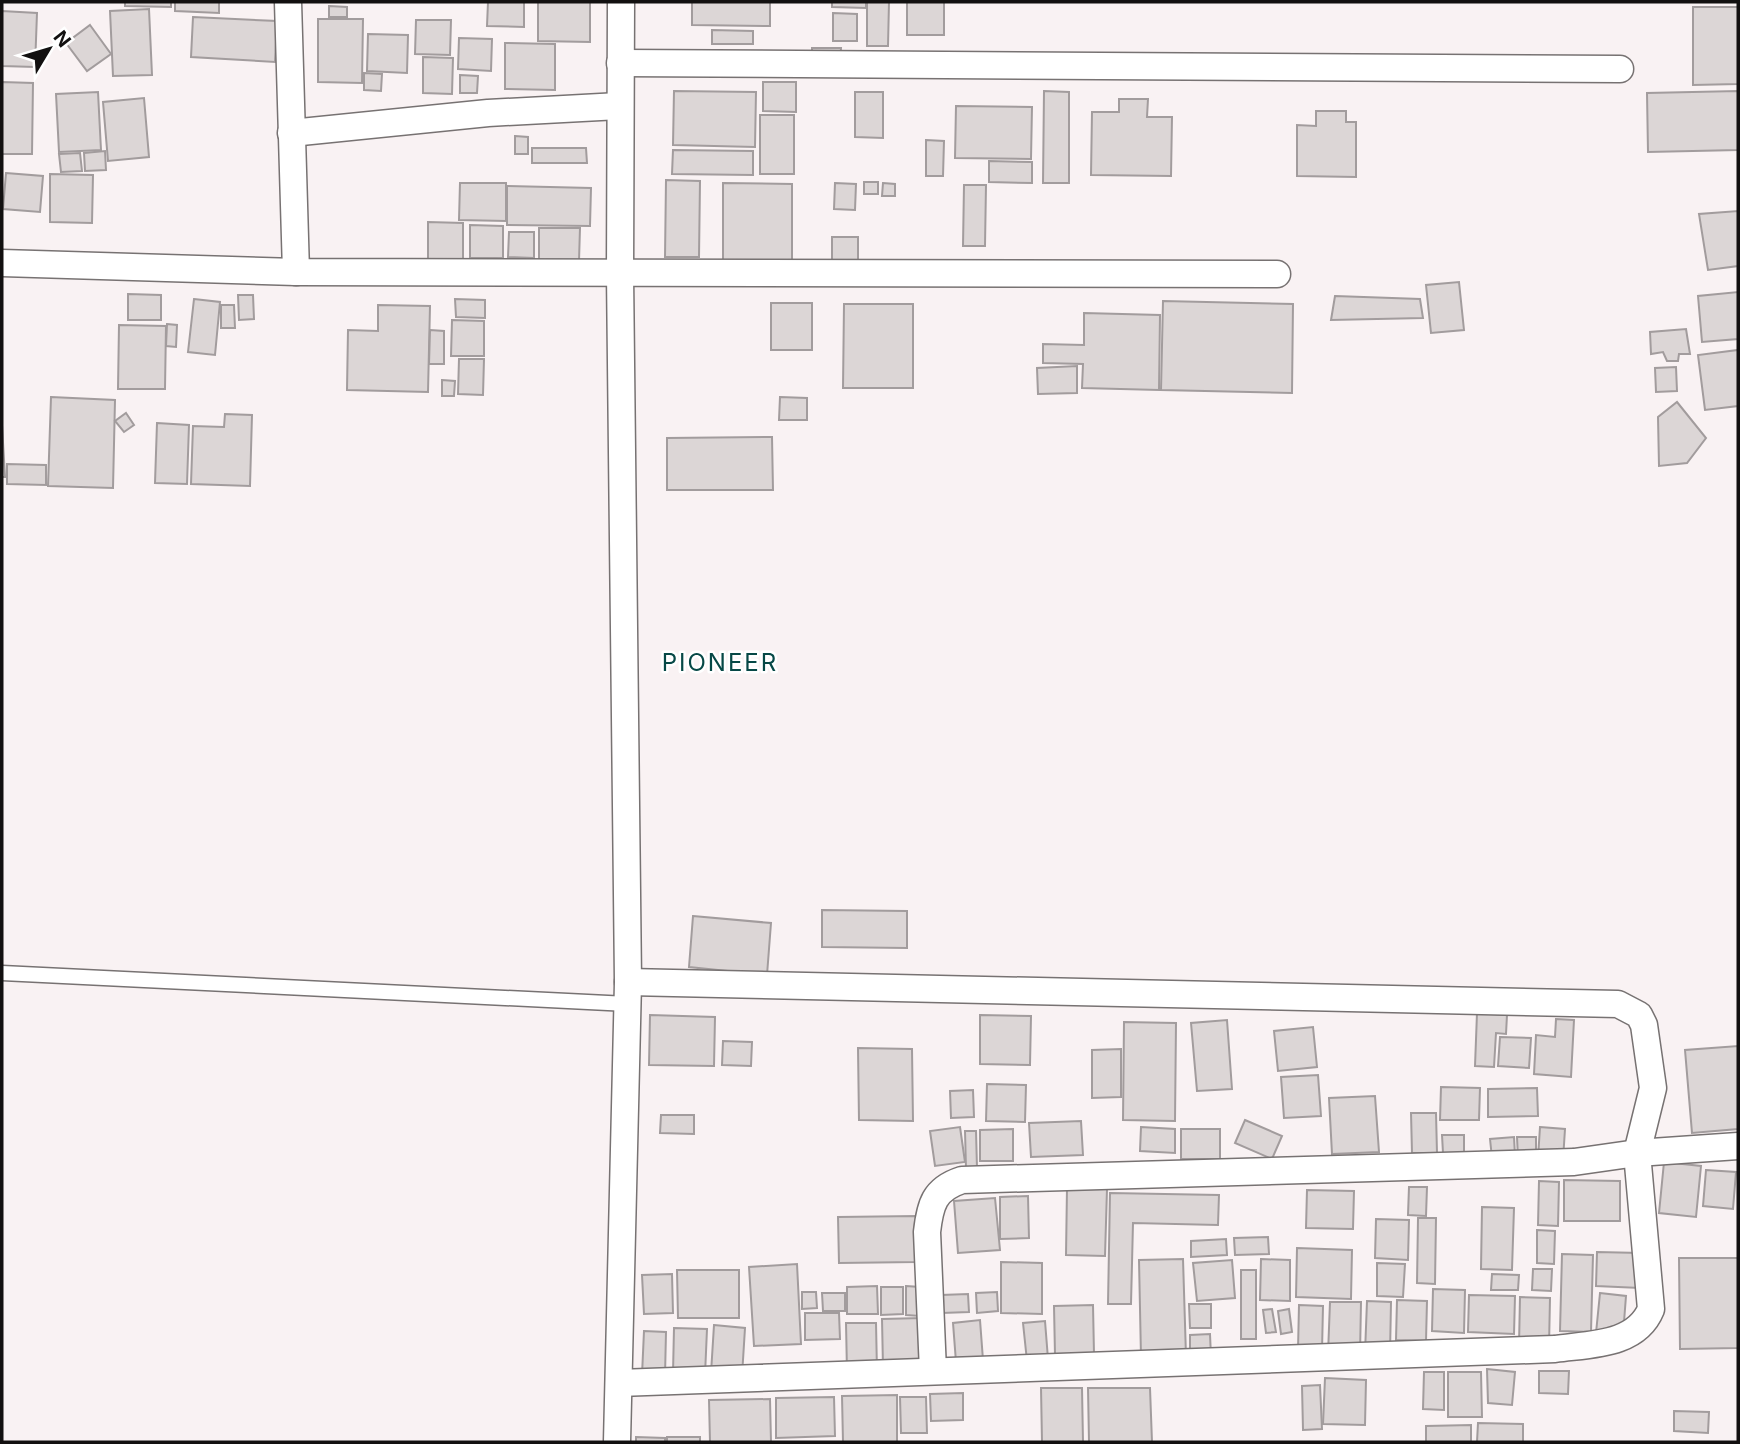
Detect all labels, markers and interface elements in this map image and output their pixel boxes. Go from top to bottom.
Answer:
north arrow [14,14,84,84]
text: N [48,26,76,52]
district label: PIONEER [662,648,778,677]

